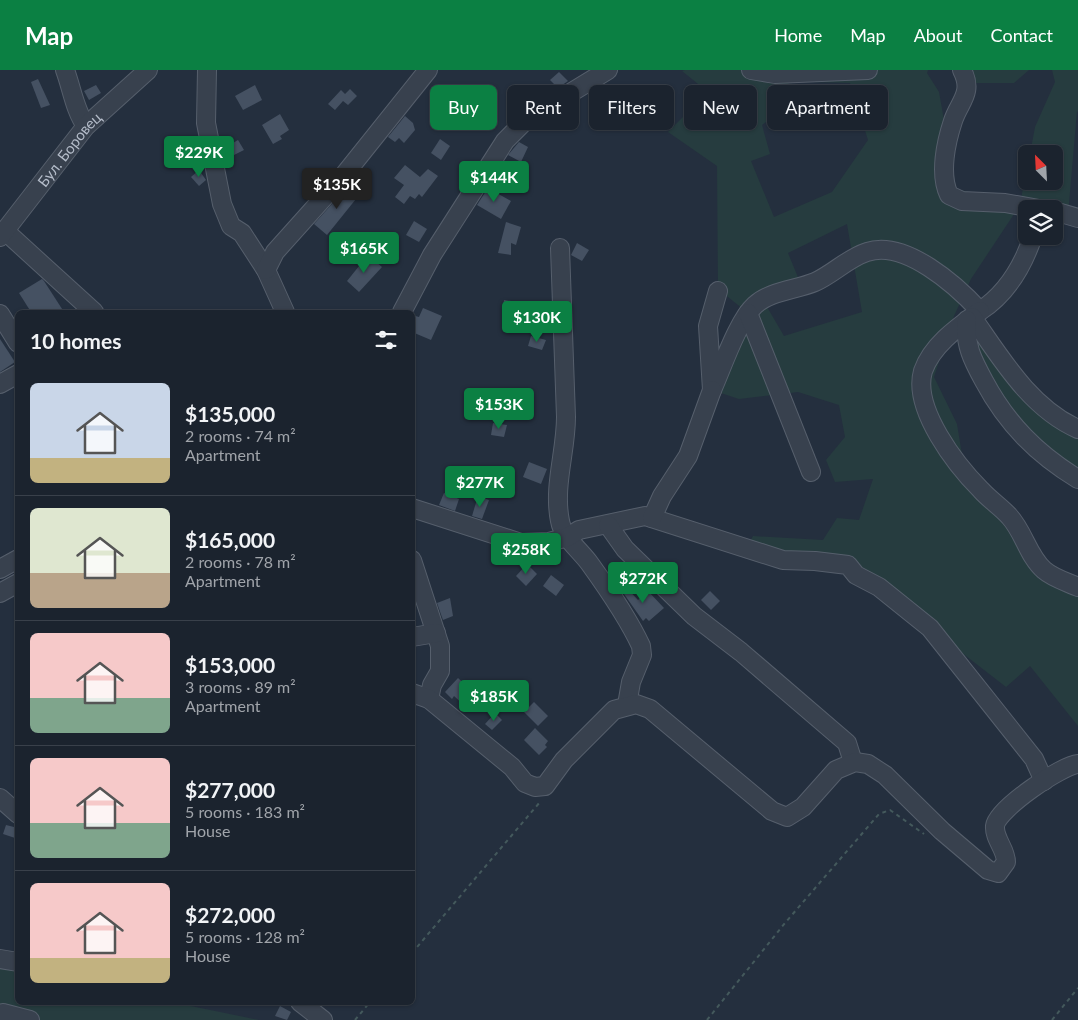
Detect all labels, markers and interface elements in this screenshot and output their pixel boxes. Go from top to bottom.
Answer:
text: Map [25,21,73,50]
text: Home [774,24,822,46]
text: Map [850,24,886,46]
text: About [914,24,963,46]
text: Contact [991,24,1053,46]
chip: Buy [430,85,497,130]
chip: Rent [507,85,579,130]
chip: Filters [589,85,674,130]
chip: New [684,85,757,130]
chip: Apartment [767,85,888,130]
street label: Бул. Боровец [34,108,105,190]
pin: $229K [164,136,234,178]
text: $229K [175,142,223,161]
north arrow [1018,145,1062,190]
map controls [1018,145,1063,245]
pin: $144K [459,160,529,203]
text: $144K [470,167,518,186]
pin: $135K [302,168,372,210]
text: $135K [313,174,361,193]
button: layers [1018,200,1063,245]
pin: $165K [329,232,399,274]
text: $165K [340,238,388,257]
pin: $130K [502,300,572,343]
text: $130K [513,307,561,326]
icon: filters [372,326,400,354]
text: 10 homes [30,328,121,353]
pin: $153K [464,388,534,430]
text: $153K [475,394,523,413]
text: $135,000 [185,401,275,426]
icon: home [70,403,130,463]
text: 2 rooms · 74 m² [185,426,296,445]
text: Apartment [185,445,260,464]
pin: $277K [445,466,515,508]
text: $277K [456,472,504,491]
text: $165,000 [185,527,275,552]
icon: home [70,528,130,588]
pin: $258K [491,532,561,575]
text: $258K [502,539,550,558]
text: 2 rooms · 78 m² [185,552,296,571]
pin: $272K [608,562,678,604]
text: $272K [619,568,667,587]
text: Apartment [185,571,260,590]
text: $153,000 [185,652,275,677]
icon: home [70,653,130,713]
text: 3 rooms · 89 m² [185,677,296,696]
pin: $185K [459,680,529,722]
text: $185K [470,686,518,705]
text: Apartment [185,696,260,715]
text: $277,000 [185,777,275,802]
icon: home [70,778,130,838]
text: 5 rooms · 183 m² [185,802,305,821]
text: House [185,821,230,840]
text: $272,000 [185,902,275,927]
icon: home [70,903,130,963]
text: 5 rooms · 128 m² [185,927,305,946]
text: House [185,946,230,965]

